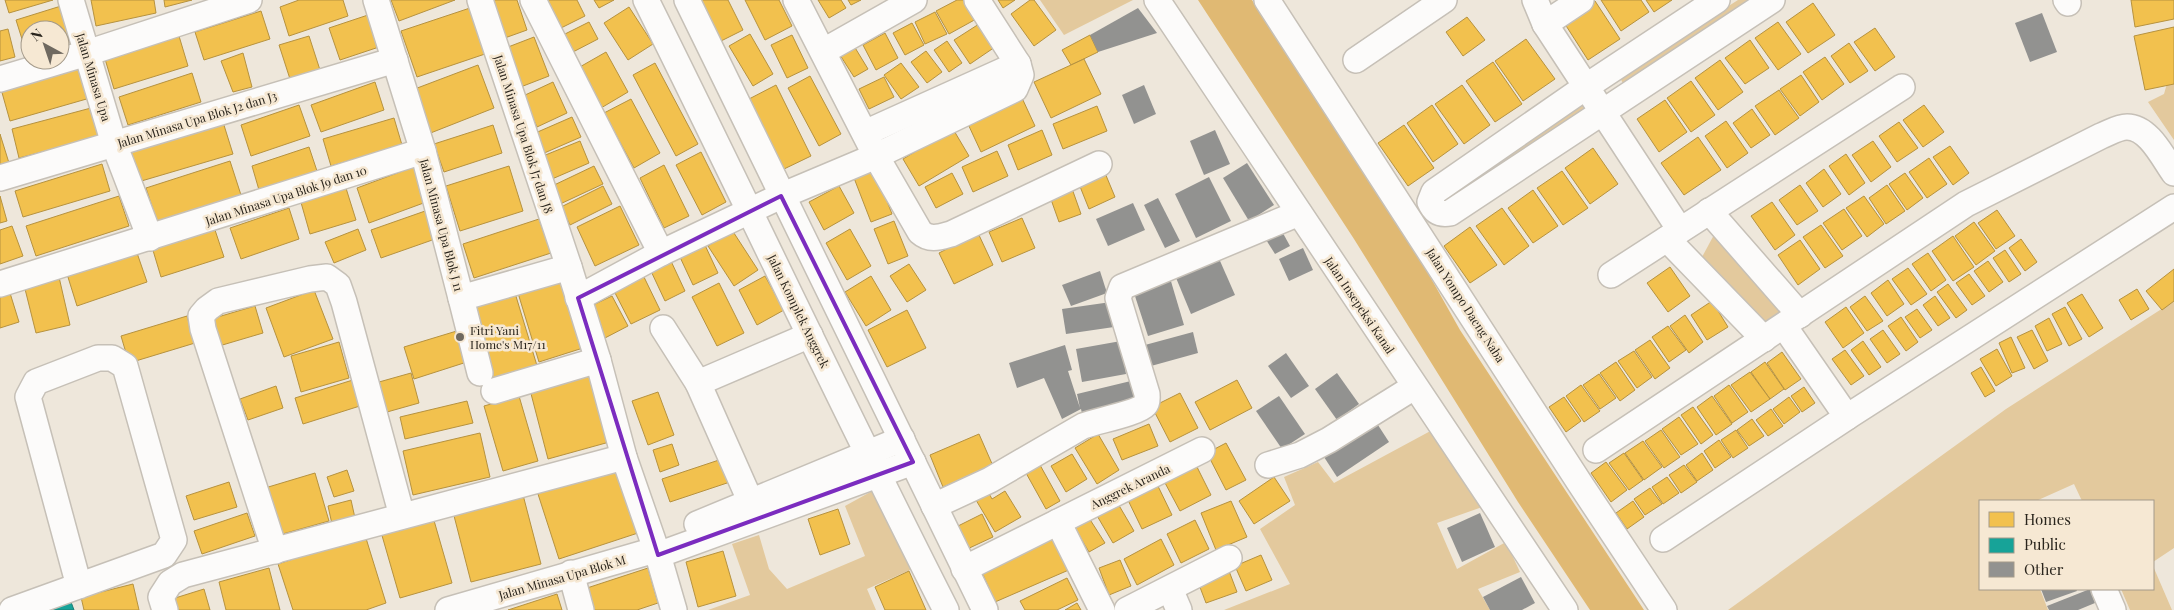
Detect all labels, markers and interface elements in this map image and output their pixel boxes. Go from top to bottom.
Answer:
north arrow [20,20,70,70]
text: N [26,24,46,45]
street label: Jalan Minasa Upa [73,30,115,123]
street label: Jalan Minasa Upa Blok J7 dan J8 [490,52,557,215]
street label: Jalan Minasa Upa Blok J2 dan J3 [114,87,279,151]
street label: Jalan Minasa Upa Blok J 11 [416,156,468,294]
street label: Jalan Minasa Upa Blok J9 dan 10 [202,161,369,229]
street label: Jalan Yompo Daeng Naba [1423,244,1509,365]
street label: Jalan Komplek Anggrek [764,251,834,371]
street label: Jalan Insepeksi Kanal [1321,253,1399,357]
place label: Fitri Yani Home's M17/11 [470,322,546,352]
marker: Fitri Yani Home's M17/11 [454,331,466,343]
street label: Anggrek Aranda [1087,460,1172,513]
legend [1979,500,2154,590]
text: Homes [2024,509,2071,529]
text: Public [2024,534,2066,554]
street label: Jalan Minasa Upa Blok M [496,551,627,603]
text: Other [2024,559,2064,579]

